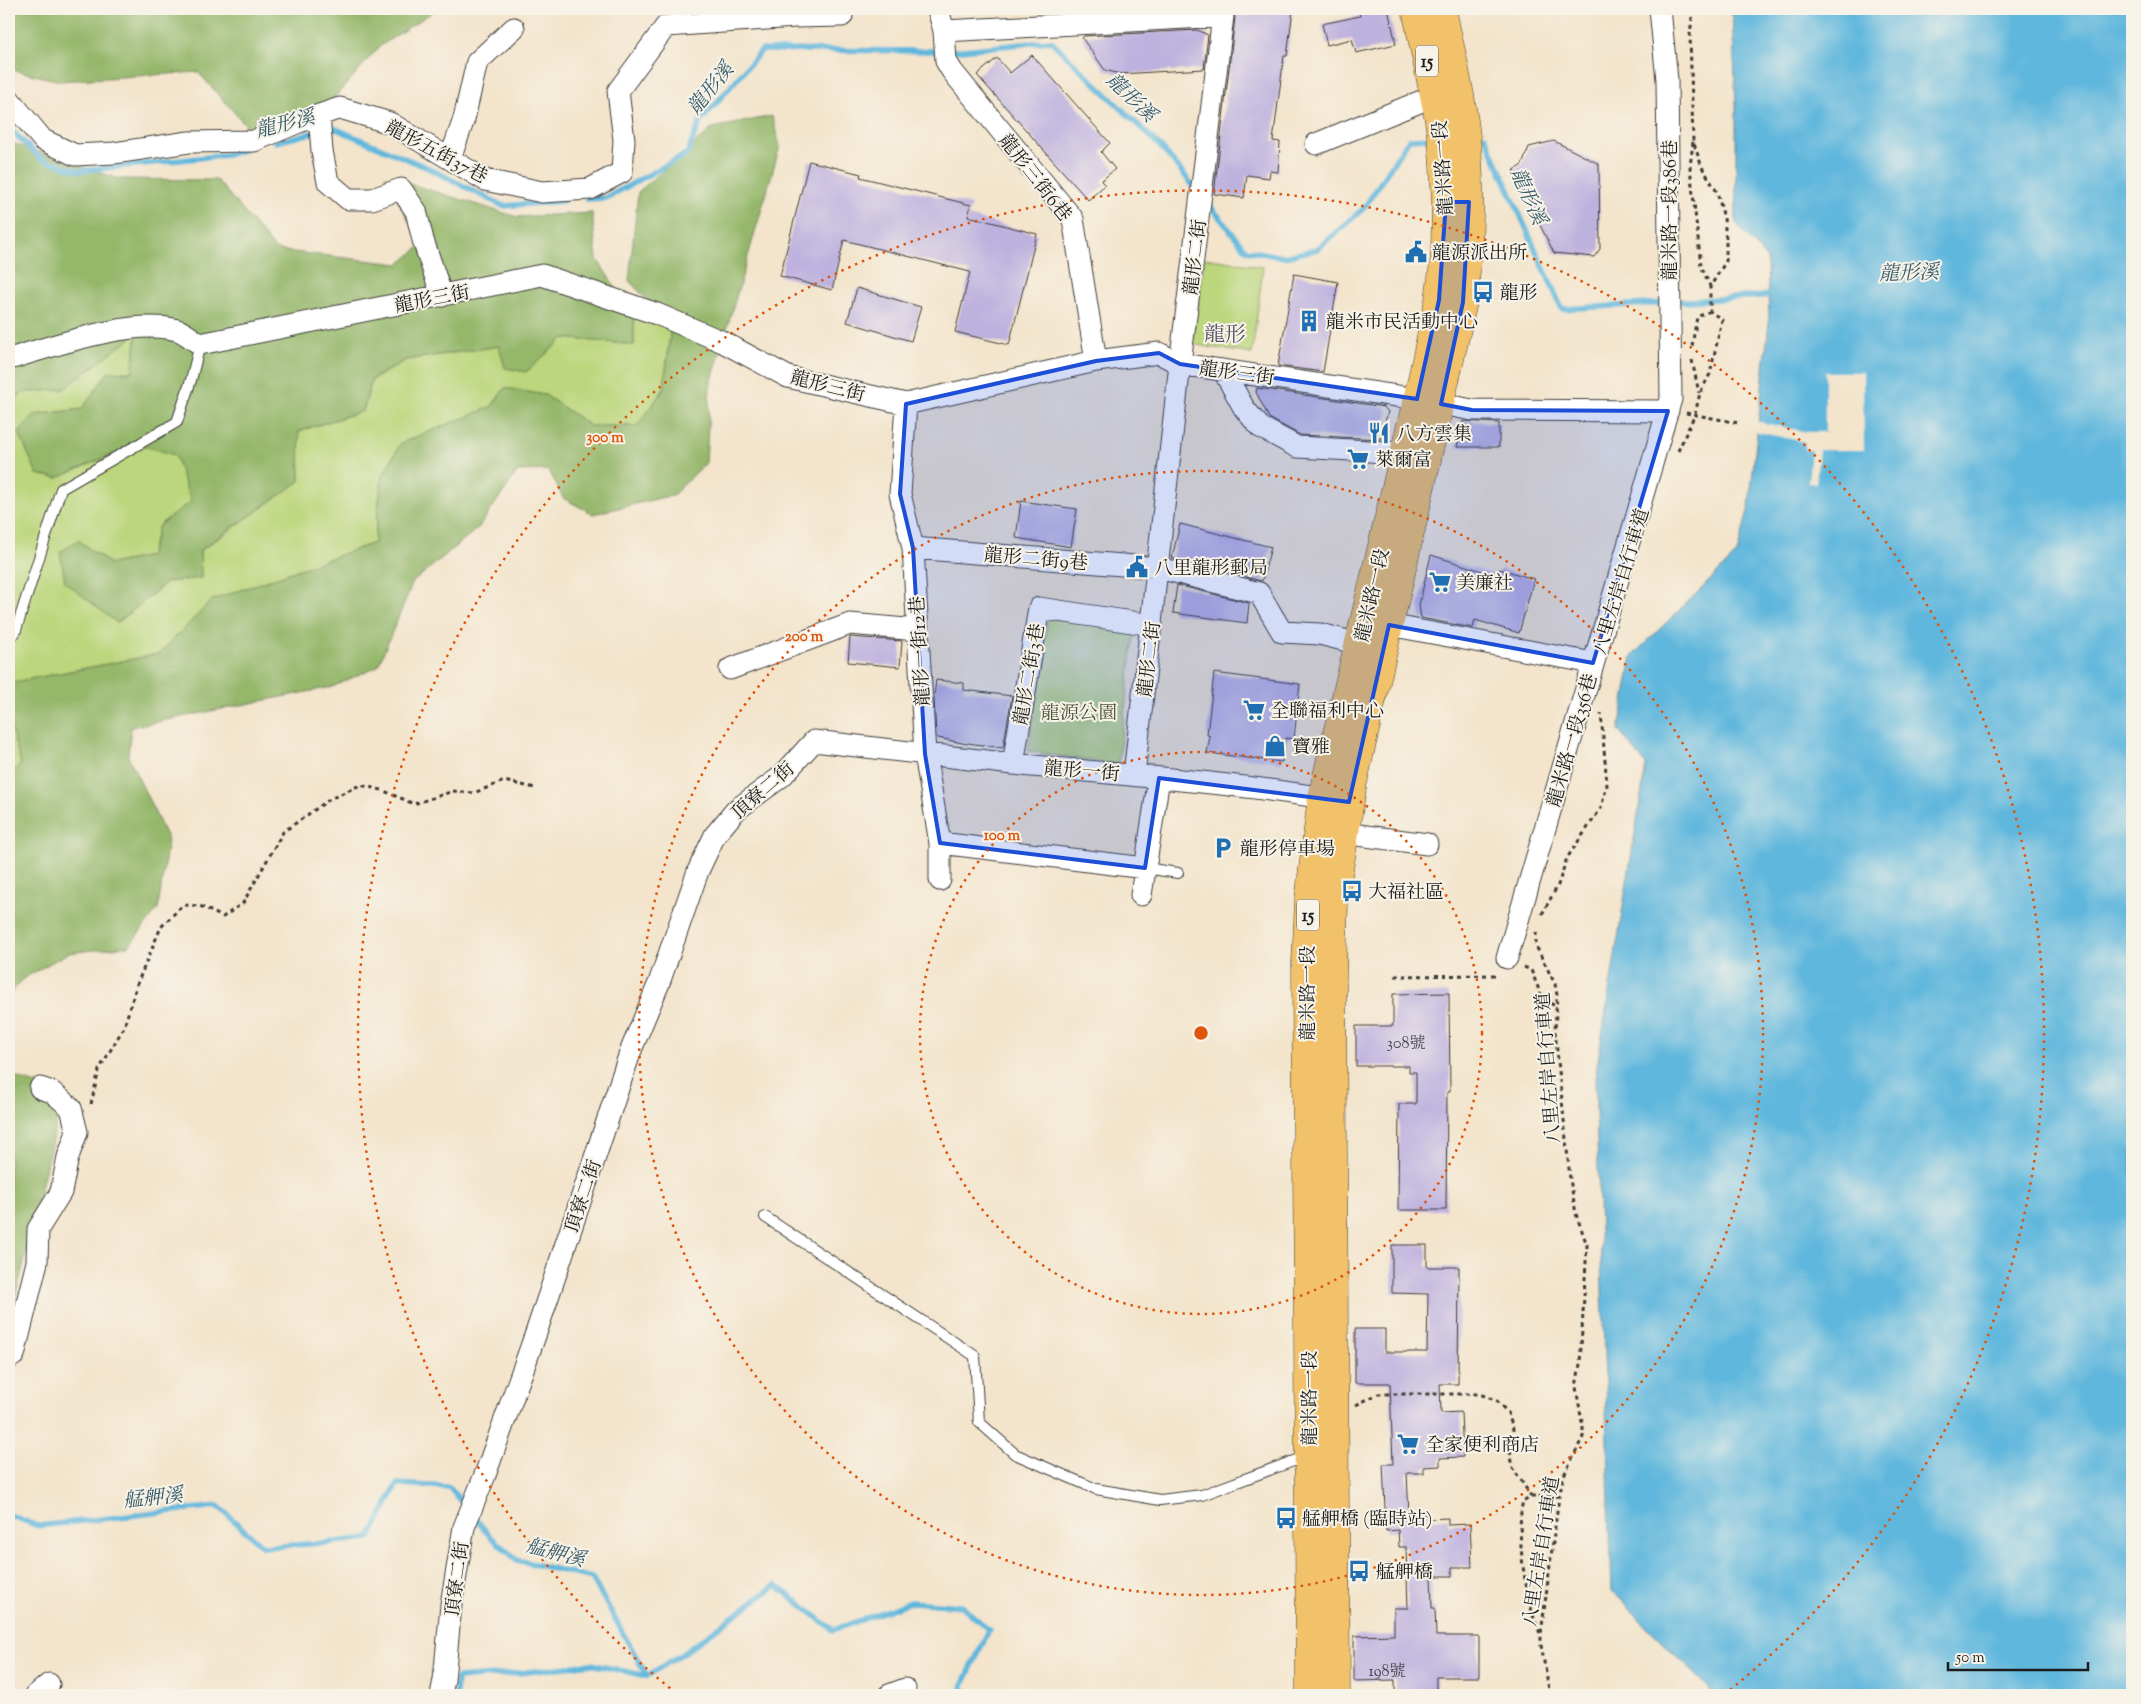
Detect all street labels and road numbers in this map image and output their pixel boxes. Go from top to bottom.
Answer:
road number: 15 [1416,46,1438,76]
street label: 龍形五街37巷 [380,115,492,191]
street label: 龍米路一段 [1428,119,1461,216]
street label: 龍形三街6巷 [991,129,1077,228]
street label: 龍米路一段386巷 [1658,140,1685,280]
street label: 龍形二街 [1178,218,1215,297]
street label: 龍形三街 [393,280,472,321]
street label: 龍形三街 [1197,356,1276,393]
street label: 龍形三街 [787,365,868,410]
street label: 八里左岸自行車道 [1587,505,1658,658]
street label: 龍形二街9巷 [983,542,1089,578]
street label: 龍米路一段 [1350,546,1397,645]
street label: 龍形一街12巷 [905,595,938,707]
street label: 龍形二街 [1132,620,1169,699]
street label: 龍形二街3巷 [1008,622,1053,727]
street label: 龍米路一段356巷 [1541,671,1605,811]
street label: 龍形一街 [1043,756,1121,789]
street label: 頂寮二街 [726,757,801,827]
road number: 15 [1297,900,1319,930]
street label: 龍米路一段 [1296,945,1323,1041]
street label: 八里左岸自行車道 [1531,991,1568,1145]
street label: 頂寮二街 [559,1156,610,1237]
street label: 龍米路一段 [1298,1350,1325,1446]
street label: 八里左岸自行車道 [1517,1474,1568,1629]
street label: 頂寮二街 [440,1540,477,1619]

